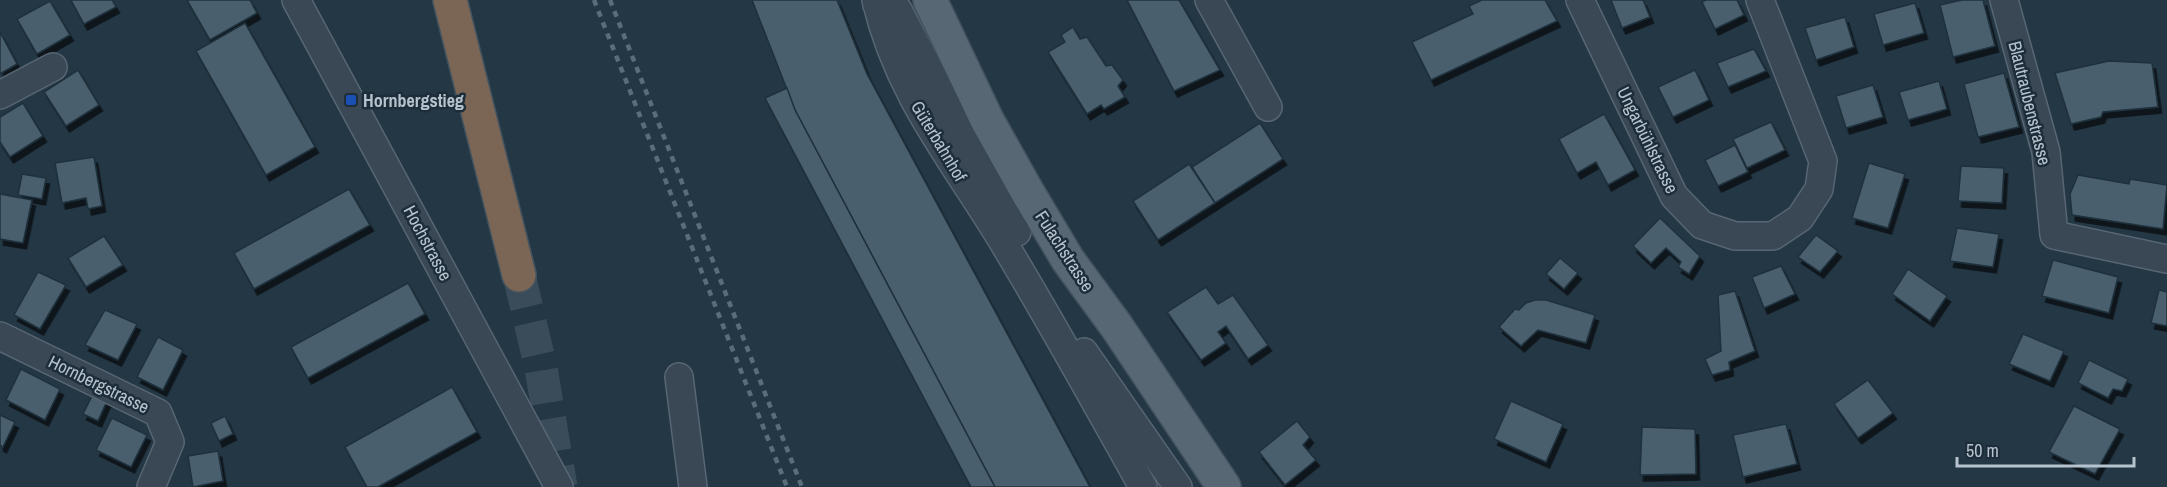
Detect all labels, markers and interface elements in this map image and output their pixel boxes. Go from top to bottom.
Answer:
street label: Blautraubenstrasse [2002,38,2058,168]
street label: Ungarbühlstrasse [1611,83,1685,197]
place label: Hornbergstieg [363,88,464,113]
marker: Hornbergstieg [344,93,358,107]
street label: Güterbahnhof [905,96,973,187]
street label: Hochstrasse [398,201,458,285]
street label: Fulachstrasse [1029,206,1101,296]
street label: Hornbergstrasse [44,349,154,419]
scale bar [1957,430,2134,468]
text: 50 m [1966,438,1999,463]

